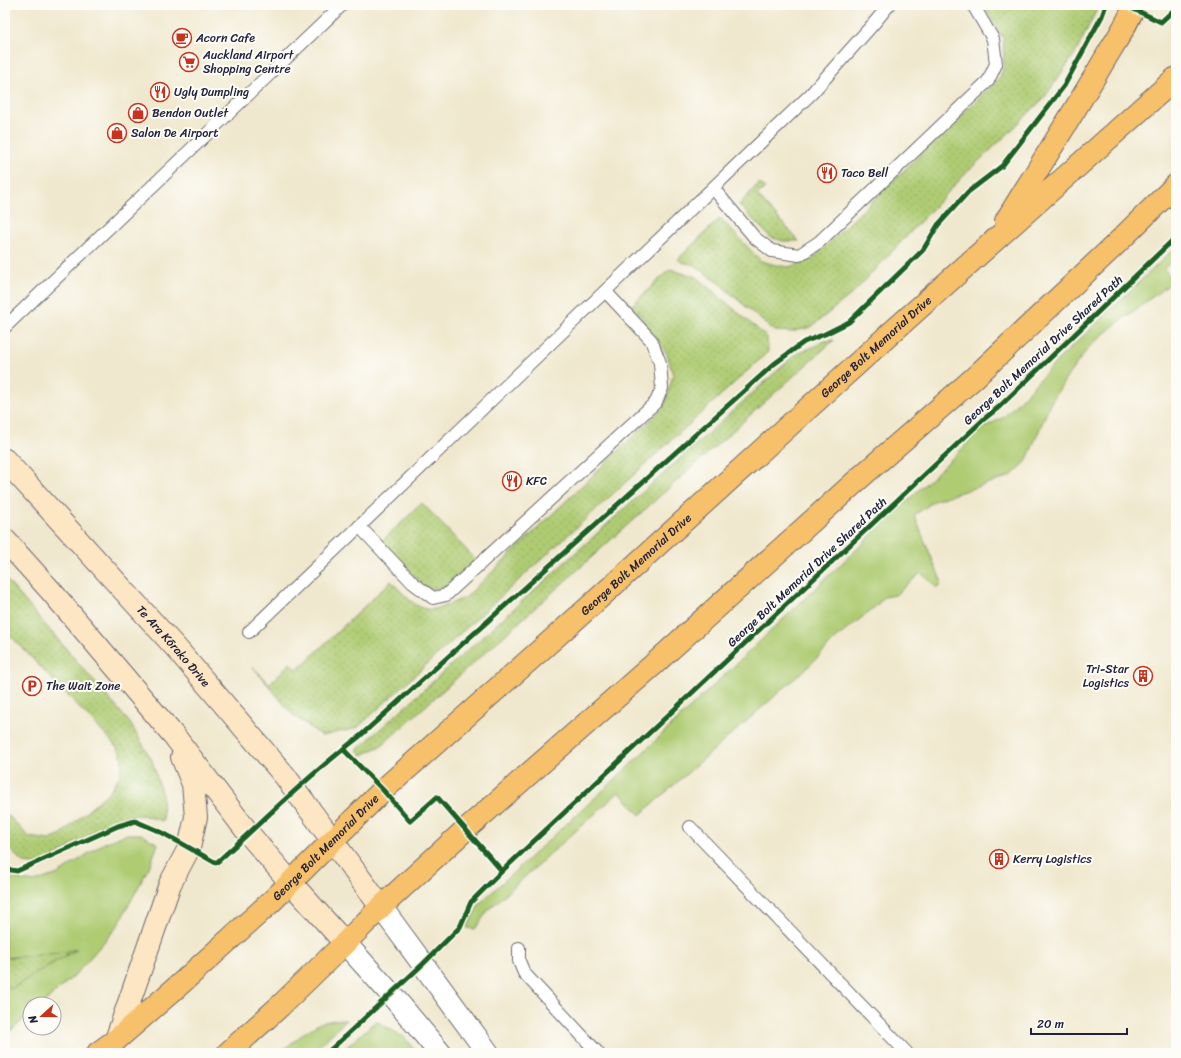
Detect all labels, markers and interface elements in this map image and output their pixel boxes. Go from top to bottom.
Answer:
cafe icon: Acorn Cafe [171,27,193,49]
place label: Acorn Cafe [195,27,255,49]
place label: Auckland Airport Shopping Centre [202,44,294,80]
supermarket icon: Auckland Airport Shopping Centre [178,51,200,73]
restaurant icon: Ugly Dumpling [149,81,171,103]
place label: Ugly Dumpling [174,81,249,103]
shop icon: Bendon Outlet [127,102,149,124]
place label: Bendon Outlet [152,102,229,124]
shop icon: Salon De Airport [106,122,128,144]
place label: Salon De Airport [131,122,218,144]
restaurant icon: Taco Bell [816,162,838,184]
place label: Taco Bell [841,162,889,184]
street label: George Bolt Memorial Drive Shared Path [958,269,1128,431]
street label: George Bolt Memorial Drive [815,290,937,404]
restaurant icon: KFC [501,470,523,492]
place label: KFC [526,470,547,492]
street label: George Bolt Memorial Drive Shared Path [722,491,892,653]
street label: George Bolt Memorial Drive [575,508,697,621]
street label: Te Ara Kōrako Drive [131,600,216,692]
place label: Tri-Star Logistics [1083,658,1130,694]
building icon: Tri-Star Logistics [1132,665,1154,687]
parking icon: The Wait Zone [21,675,43,697]
place label: The Wait Zone [46,675,120,697]
street label: George Bolt Memorial Drive [267,788,385,906]
building icon: Kerry Logistics [988,848,1010,870]
place label: Kerry Logistics [1013,848,1092,870]
north arrow [22,996,62,1036]
scale bar [1031,1010,1127,1036]
text: N [23,1012,44,1027]
text: 20 m [1037,1013,1064,1035]

